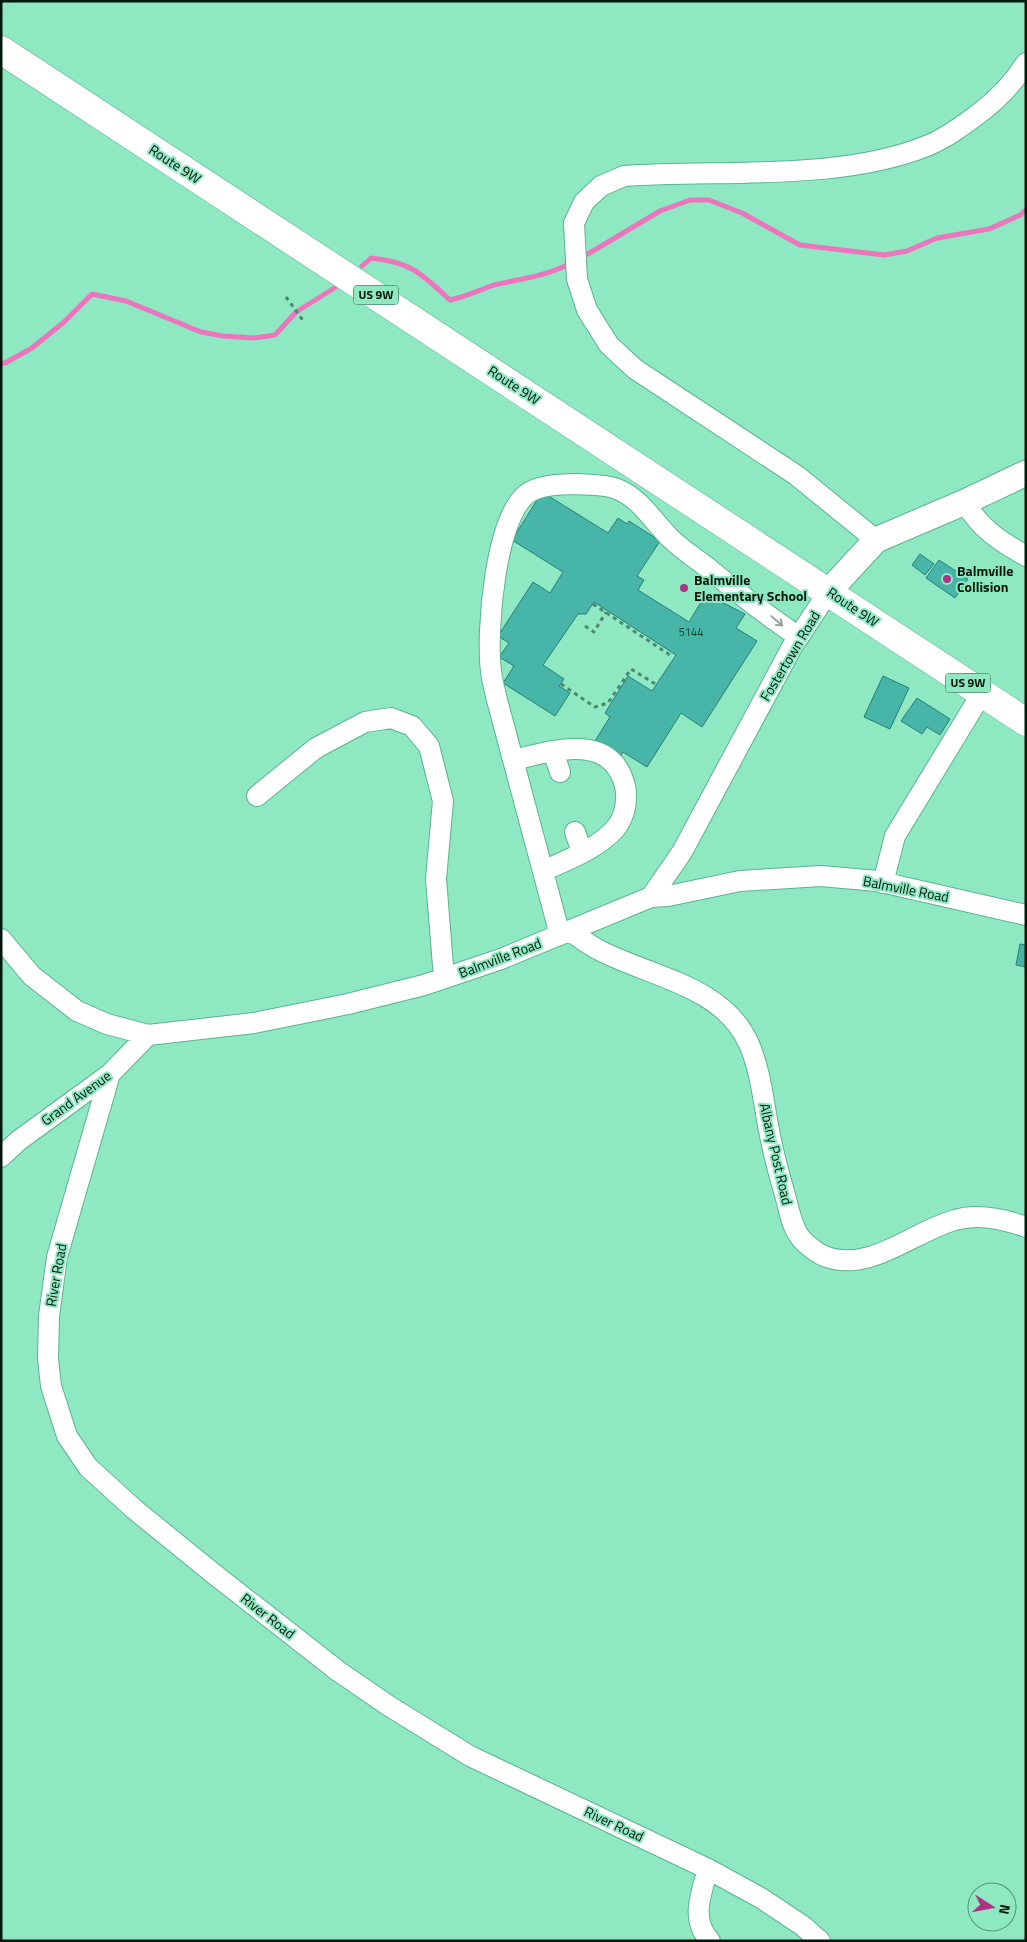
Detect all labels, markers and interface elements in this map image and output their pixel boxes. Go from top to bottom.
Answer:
street label: Route 9W [145,139,206,188]
road number: US 9W [354,286,398,304]
street label: Route 9W [484,360,545,409]
place label: Balmville Collision [957,560,1013,597]
place label: Balmville Elementary School [694,569,807,606]
marker: Balmville Collision [941,573,953,585]
street label: Route 9W [823,581,883,632]
marker: Balmville Elementary School [678,582,690,594]
street label: Fostertown Road [754,607,825,705]
one-way arrow [771,616,784,627]
house number: 5144 [679,624,703,640]
road number: US 9W [946,674,990,692]
street label: Balmville Road [861,870,951,907]
street label: Balmville Road [455,932,544,983]
street label: Grand Avenue [36,1065,115,1130]
street label: Albany Post Road [755,1101,798,1207]
street label: River Road [40,1242,71,1308]
street label: River Road [237,1588,300,1643]
street label: River Road [581,1801,647,1847]
north arrow [967,1882,1017,1932]
text: N [994,1903,1016,1916]

